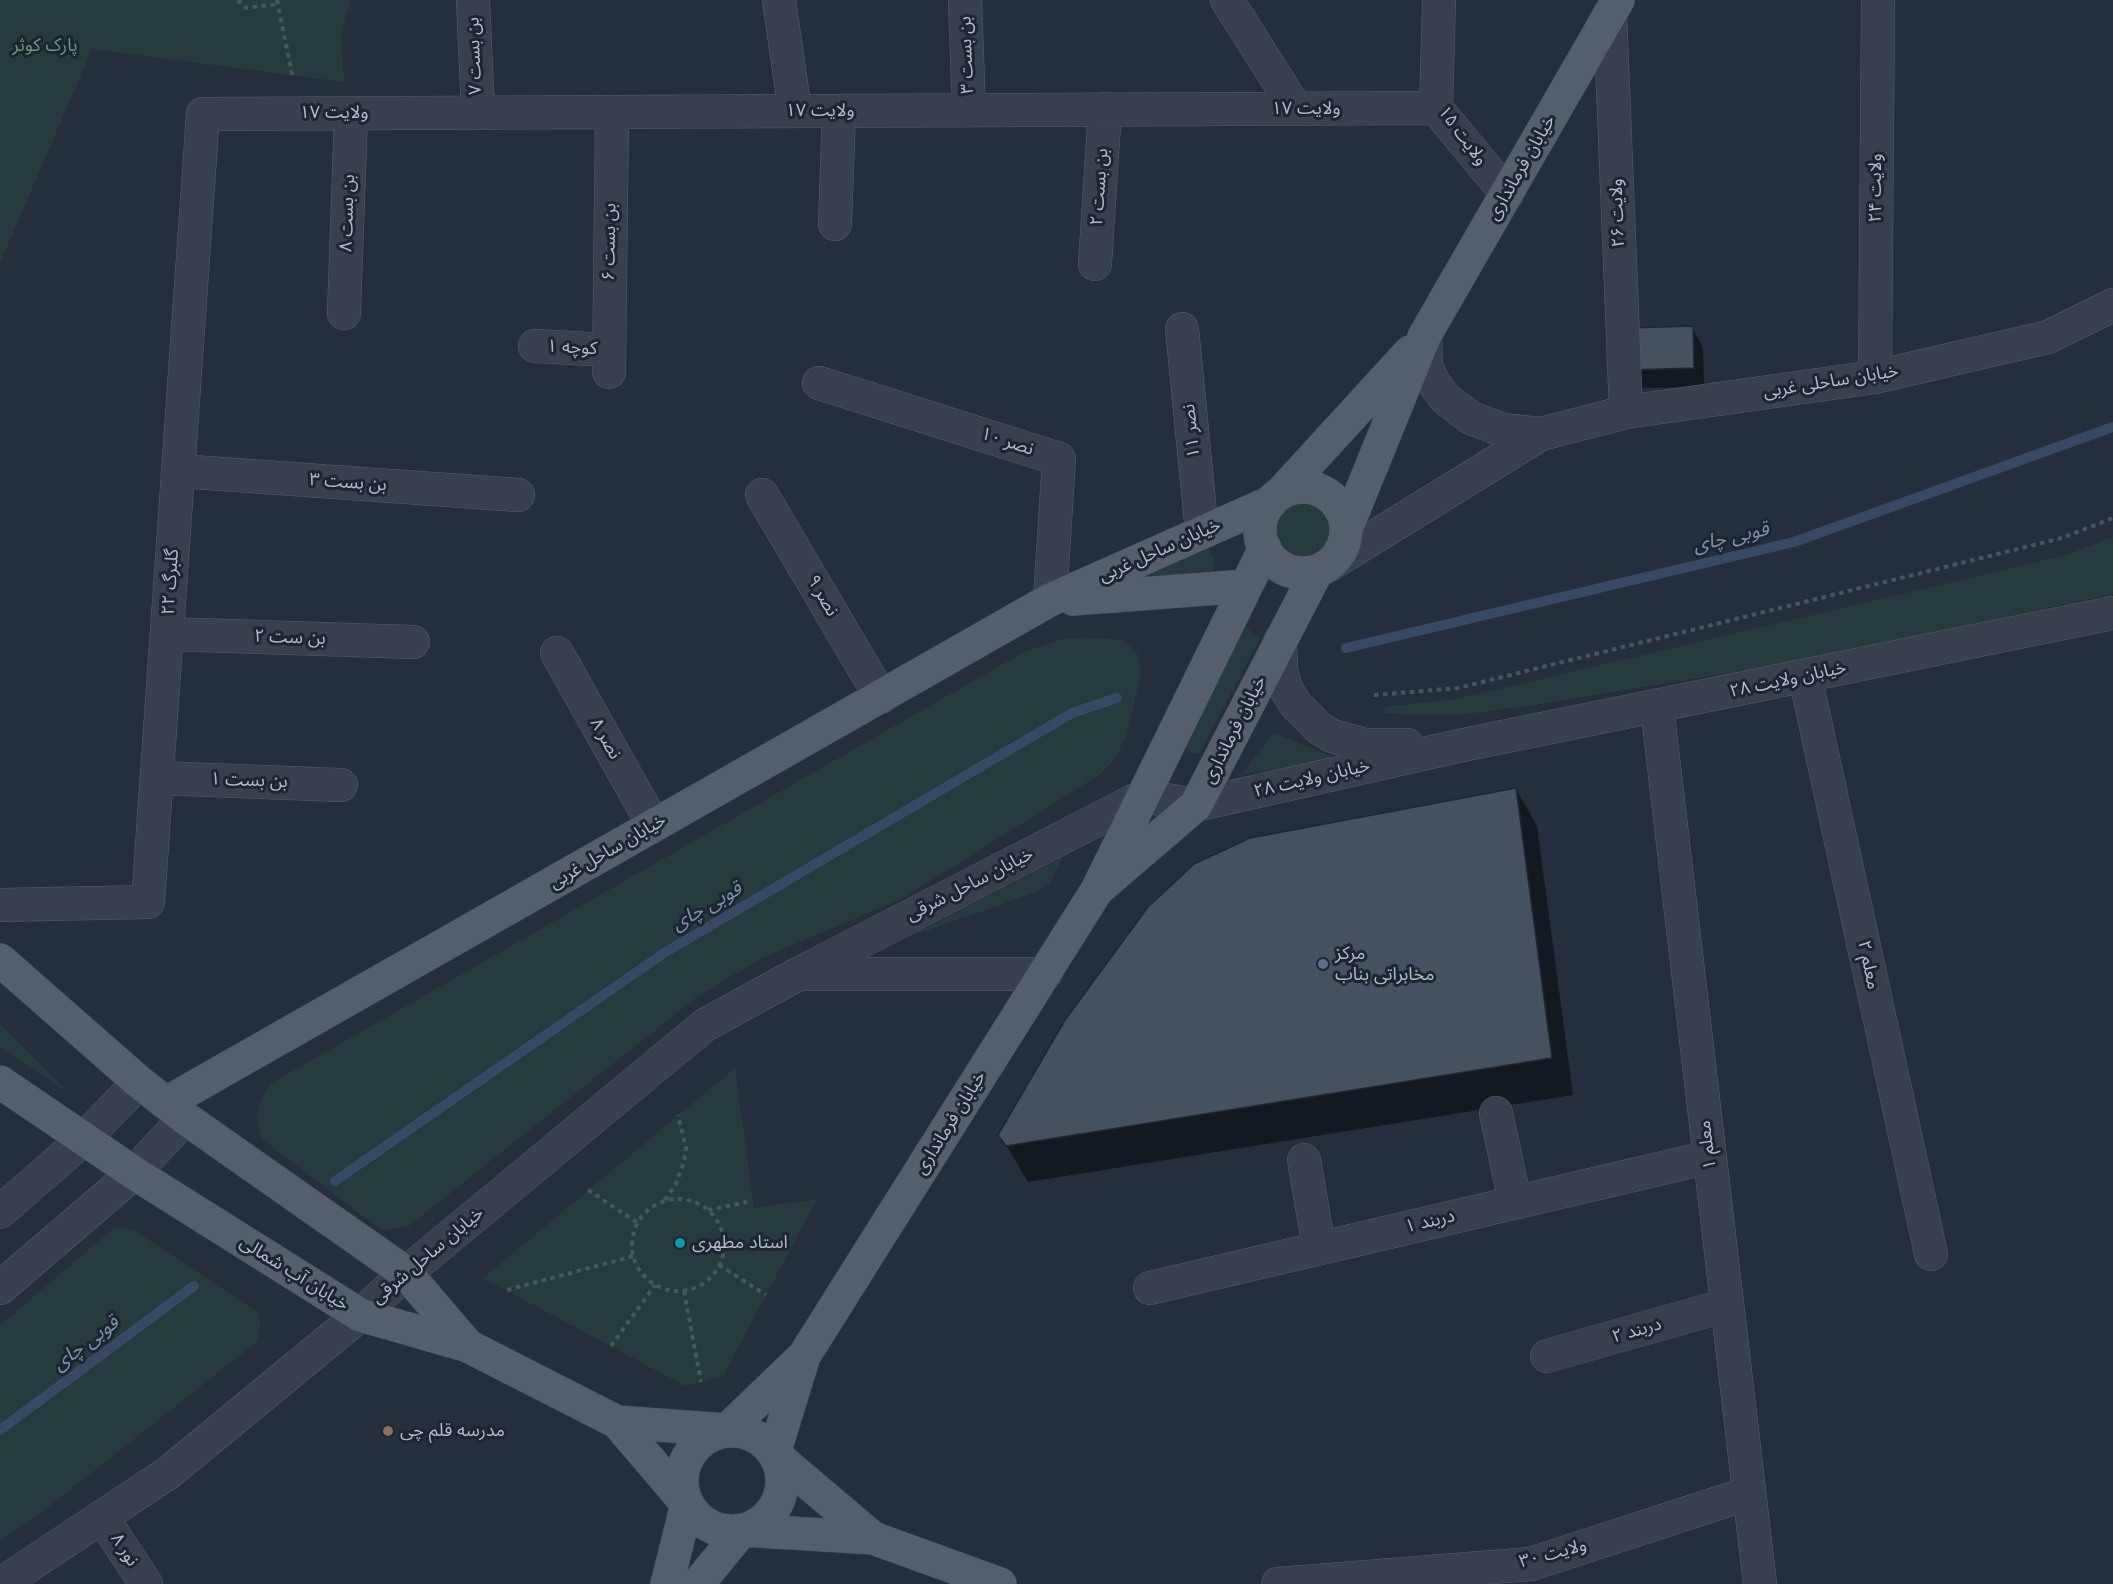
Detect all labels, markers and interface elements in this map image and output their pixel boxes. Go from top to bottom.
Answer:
street label: بن بست ۳ [955,16,979,94]
street label: بن بست ۷ [463,17,487,95]
park label: پارک کوثر [12,35,78,57]
street label: ولایت ۱۷ [1272,98,1340,120]
street label: ولایت ۱۷ [786,100,854,122]
street label: ولایت ۱۷ [300,102,368,124]
street label: ولایت ۱۵ [1433,102,1491,170]
street label: خیابان فرمانداری [1483,112,1561,224]
street label: بن بست ۲ [1087,148,1113,226]
street label: ولایت ۲۴ [1865,154,1887,222]
street label: بن بست ۸ [336,174,360,252]
street label: ولایت ۲۶ [1606,178,1630,248]
street label: بن بست ۶ [599,203,621,281]
street label: کوچه ۱ [546,336,598,360]
street label: خیابان ساحلی غربی [1762,361,1900,403]
street label: نصر ۱۱ [1178,403,1206,459]
street label: نصر ۱۰ [978,423,1036,461]
street label: بن بست ۳ [309,470,387,496]
street label: خیابان ساحل غربی [1096,514,1224,588]
water label: قوبی چای [1691,518,1771,558]
street label: گلبرگ ۲۲ [158,548,184,616]
street label: نصر ۹ [802,571,842,621]
street label: بن ست ۲ [254,626,326,650]
street label: خیابان ولایت ۲۸ [1728,657,1848,703]
street label: خیابان فرمانداری [1199,673,1271,787]
street label: نصر ۸ [585,714,625,764]
street label: خیابان ولایت ۲۸ [1252,755,1372,803]
street label: بن بست ۱ [210,769,288,793]
street label: خیابان ساحل غربی [546,810,670,894]
street label: خیابان ساحل شرقی [903,844,1037,926]
water label: قوبی چای [668,877,746,937]
street label: معلم ۲ [1852,939,1884,991]
place label: مرکز مخابراتی بناب [1335,943,1435,986]
marker: مرکز مخابراتی بناب [1316,957,1330,971]
street label: خیابان فرمانداری [911,1067,991,1179]
street label: معلم ۱ [1694,1119,1722,1171]
street label: خیابان ساحل شرقی [368,1203,488,1309]
street label: دربند ۱ [1403,1206,1457,1238]
street label: خیابان آب شمالی [236,1232,352,1316]
place label: استاد مطهری [692,1232,788,1254]
marker: استاد مطهری [673,1236,687,1250]
water label: قوبی چای [48,1311,124,1377]
street label: دربند ۲ [1610,1314,1664,1348]
place label: مدرسه قلم چی [400,1420,505,1442]
marker: مدرسه قلم چی [381,1424,395,1438]
street label: نور ۸ [105,1529,143,1571]
street label: ولایت ۳۰ [1517,1535,1589,1573]

